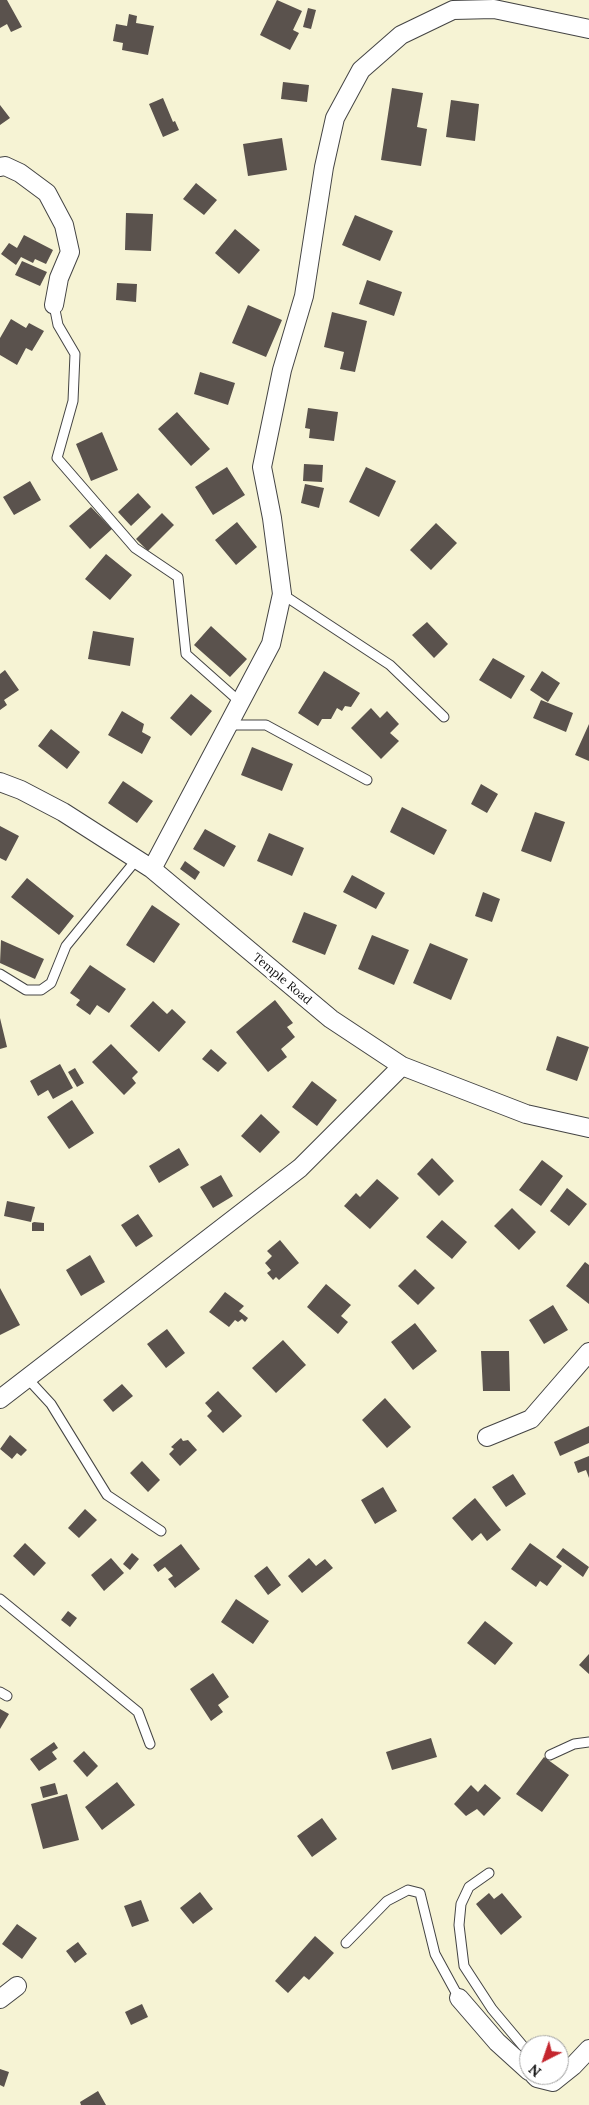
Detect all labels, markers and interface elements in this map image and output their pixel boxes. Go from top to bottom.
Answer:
street label: Temple Road [250,950,314,1008]
north arrow [519,2035,569,2085]
text: N [525,2060,545,2081]

